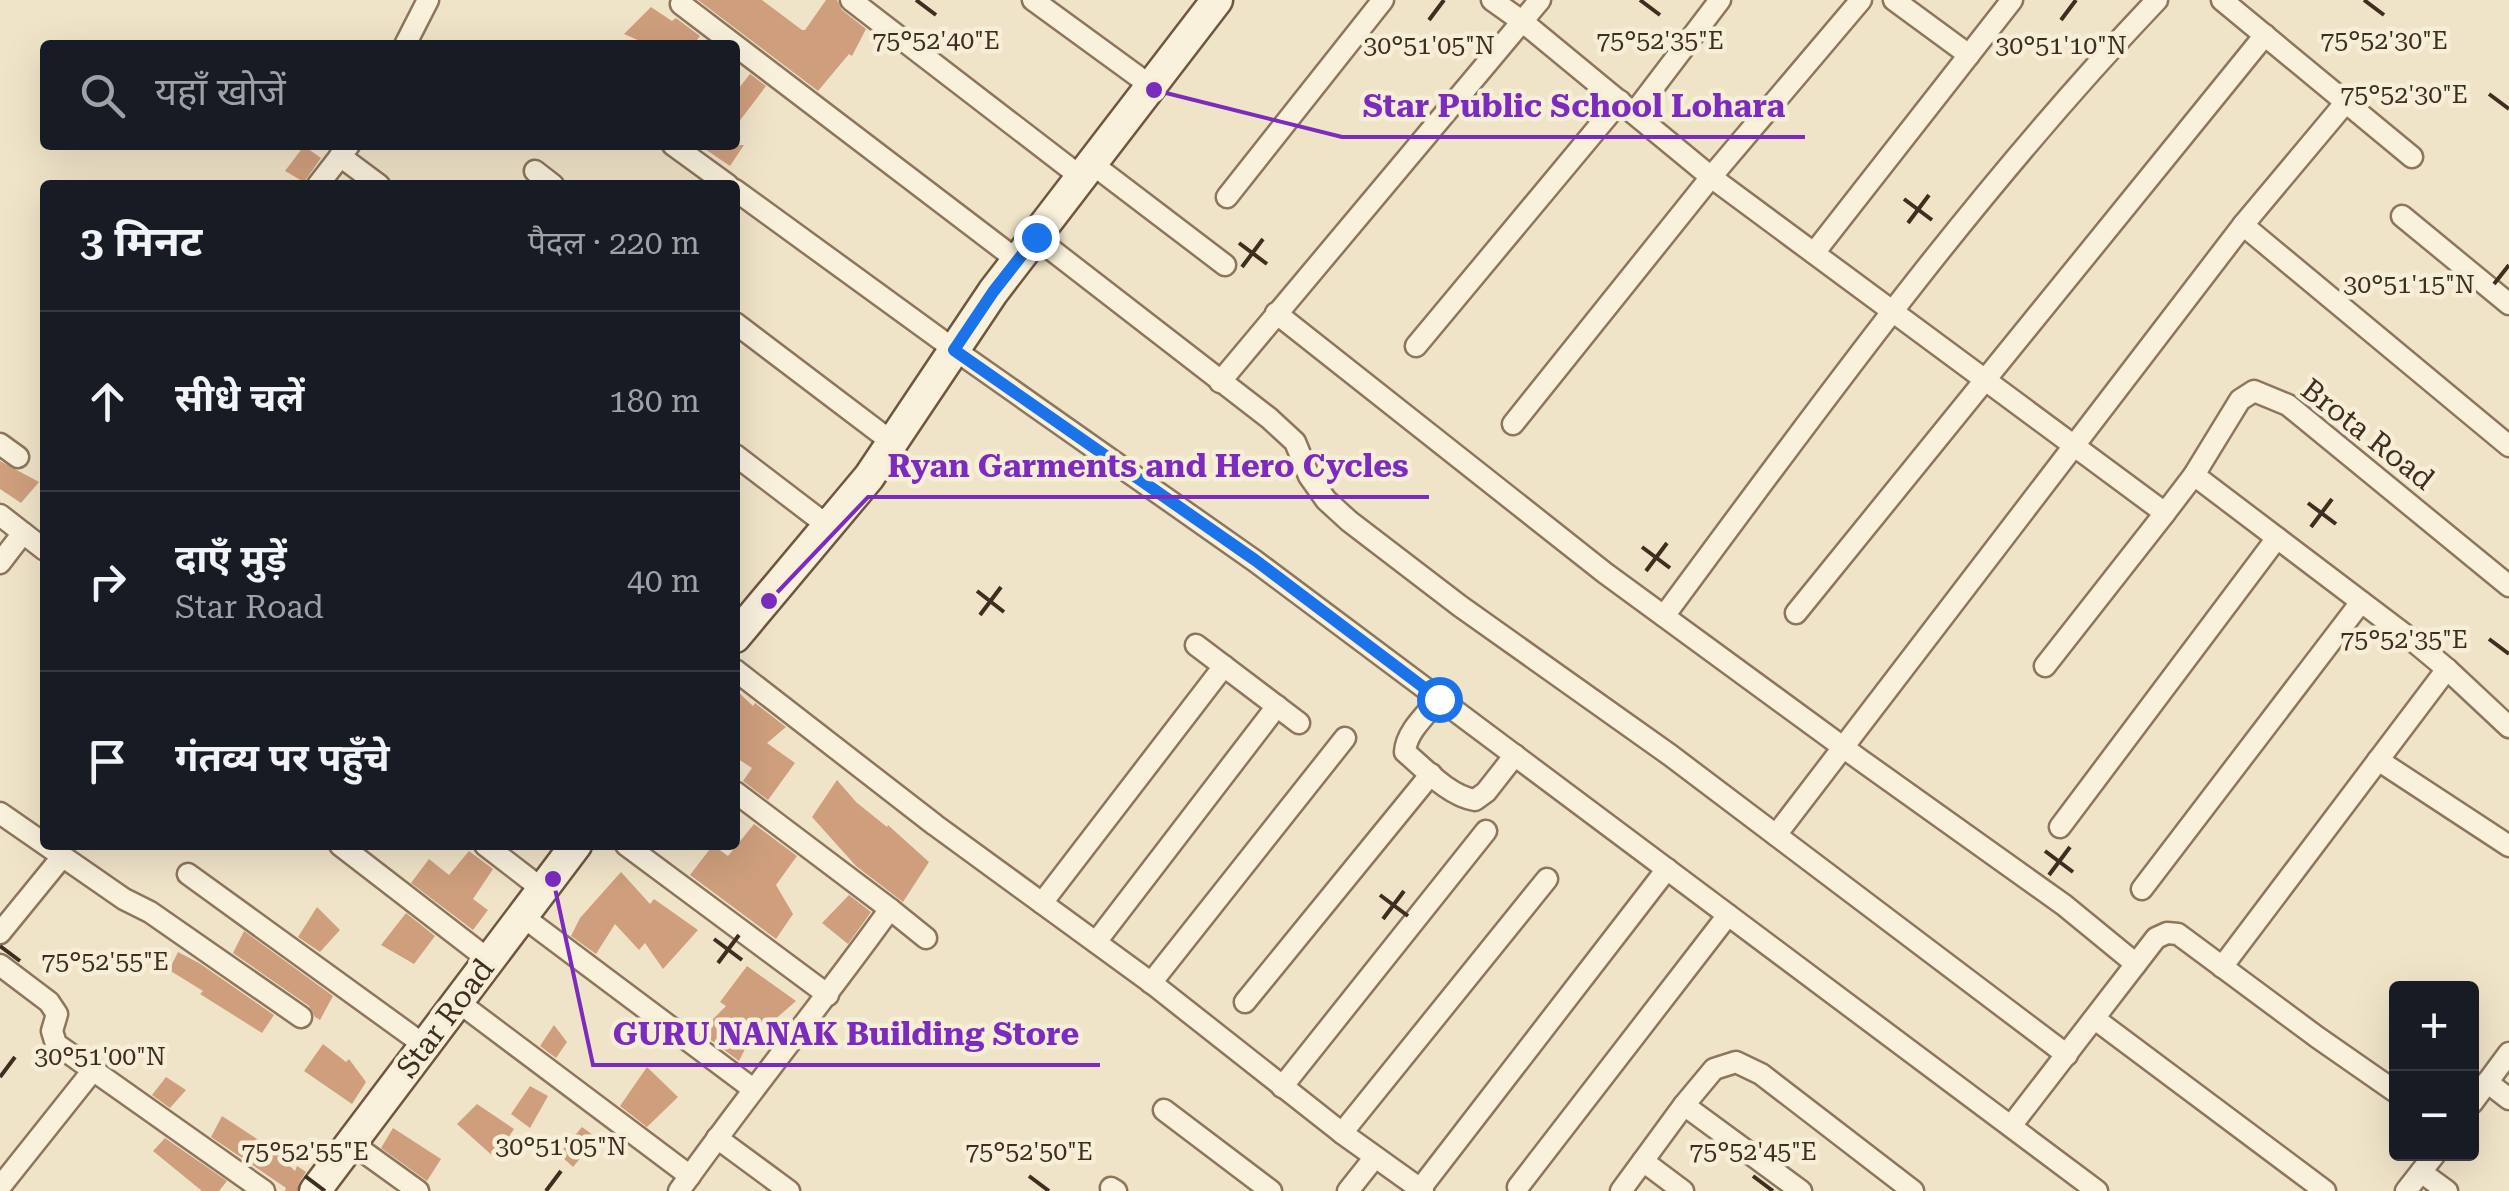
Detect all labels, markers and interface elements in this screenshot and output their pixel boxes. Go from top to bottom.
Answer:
text: 75°52'40"E [872,26,1000,55]
text: 75°52'35"E [1596,26,1724,55]
text: 75°52'30"E [2320,26,2448,55]
text: 30°51'05"N [1363,31,1495,60]
text: 30°51'10"N [1995,31,2127,60]
search box [40,40,740,150]
icon: search [75,68,130,123]
text: यहाँ खोजें [155,70,286,114]
callout: Star Public School Lohara [1342,75,1805,137]
text: 75°52'30"E [2340,80,2468,109]
text: Star Public School Lohara [1363,87,1786,125]
route end [1014,215,1060,261]
text: 3 मिनट [80,217,202,266]
text: पैदल · 220 m [528,224,700,262]
text: 30°51'15"N [2343,270,2475,299]
street label: Brota Road [2295,371,2441,497]
icon: ahead [80,374,135,429]
text: सीधे चलें [175,376,304,420]
text: 180 m [609,382,700,420]
callout: Ryan Garments and Hero Cycles [868,435,1429,497]
text: Ryan Garments and Hero Cycles [887,447,1409,485]
text: दाएँ मुड़ें [175,537,287,581]
icon: right [80,554,135,609]
text: 40 m [627,562,700,600]
text: Star Road [175,588,324,626]
text: 75°52'35"E [2340,625,2468,654]
route start [1417,677,1463,723]
icon: arrive [80,734,135,789]
text: गंतव्य पर पहुँचे [175,736,390,780]
text: 75°52'55"E [41,947,169,976]
street label: Star Road [389,952,501,1084]
map controls [2389,981,2479,1161]
button: + [2389,981,2479,1071]
callout: GURU NANAK Building Store [593,1003,1100,1065]
text: GURU NANAK Building Store [613,1015,1079,1053]
text: 30°51'00"N [34,1042,166,1071]
button: − [2389,1071,2479,1161]
text: 30°51'05"N [495,1132,627,1161]
text: 75°52'55"E [241,1137,369,1166]
text: 75°52'50"E [965,1137,1093,1166]
text: 75°52'45"E [1689,1137,1817,1166]

